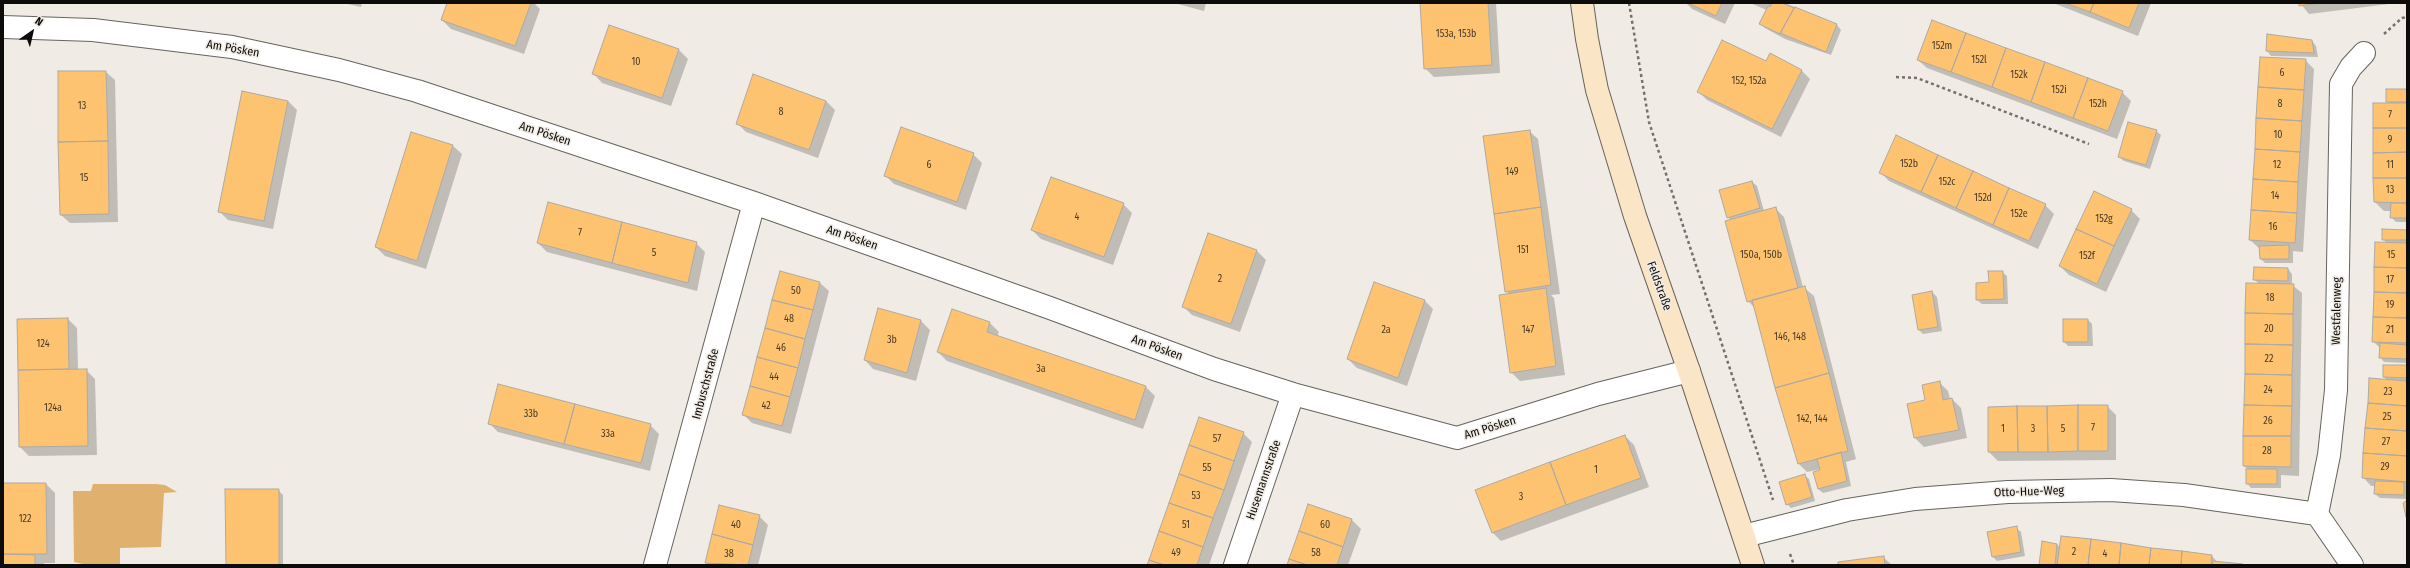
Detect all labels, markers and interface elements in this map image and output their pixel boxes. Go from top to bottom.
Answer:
north arrow [12,12,52,52]
text: N [33,14,45,29]
house number: 153a, 153b [1436,28,1476,40]
street label: Am Pösken [205,37,261,61]
house number: 152m [1932,40,1952,52]
house number: 152l [1971,54,1987,66]
house number: 10 [631,56,641,68]
house number: 6 [2280,67,2284,79]
house number: 152k [2010,69,2028,81]
house number: 152, 152a [1732,75,1766,87]
house number: 152i [2051,84,2067,96]
house number: 152h [2089,98,2107,110]
house number: 8 [2278,98,2282,110]
house number: 13 [78,100,86,112]
house number: 8 [779,106,783,118]
house number: 7 [2388,109,2392,121]
street label: Am Pösken [517,119,573,149]
house number: 10 [2273,129,2283,141]
house number: 9 [2388,134,2392,146]
house number: 152b [1900,158,1918,170]
house number: 6 [927,159,931,171]
house number: 12 [2273,159,2281,171]
house number: 11 [2386,159,2394,171]
house number: 149 [1505,166,1519,178]
house number: 15 [80,172,88,184]
house number: 152c [1939,176,1955,188]
house number: 13 [2386,184,2394,196]
house number: 14 [2271,190,2279,202]
house number: 152d [1974,192,1992,204]
house number: 152e [2010,208,2028,220]
house number: 4 [1075,211,1079,223]
house number: 152g [2095,213,2113,225]
house number: 16 [2269,221,2277,233]
street label: Am Pösken [824,222,880,254]
house number: 7 [578,227,582,239]
house number: 151 [1517,244,1529,256]
house number: 5 [652,247,656,259]
house number: 150a, 150b [1740,249,1782,261]
house number: 15 [2387,249,2395,261]
house number: 152f [2079,250,2095,262]
street label: Feldstraße [1643,259,1675,313]
house number: 2 [1218,273,1222,285]
house number: 17 [2386,274,2394,286]
street label: Westfalenweg [2329,277,2345,345]
house number: 50 [791,285,801,297]
house number: 18 [2266,292,2274,304]
house number: 19 [2386,299,2394,311]
house number: 48 [784,313,794,325]
house number: 20 [2264,323,2274,335]
house number: 2a [1381,324,1391,336]
house number: 147 [1522,324,1534,336]
house number: 21 [2386,324,2394,336]
house number: 146, 148 [1774,331,1806,343]
street label: Am Pösken [1129,332,1185,364]
house number: 3b [887,334,897,346]
house number: 124 [37,338,49,350]
house number: 46 [776,342,786,354]
street label: Imbuschstraße [690,347,722,421]
house number: 22 [2265,353,2273,365]
house number: 3a [1036,363,1046,375]
house number: 44 [769,371,779,383]
house number: 24 [2263,384,2273,396]
house number: 23 [2384,386,2392,398]
house number: 42 [761,400,771,412]
house number: 124a [44,402,62,414]
house number: 33b [524,408,538,420]
house number: 25 [2383,411,2391,423]
street label: Am Pösken [1462,413,1518,443]
house number: 142, 144 [1796,413,1828,425]
house number: 26 [2263,415,2273,427]
house number: 7 [2091,422,2095,434]
house number: 1 [2001,423,2005,435]
house number: 3 [2031,423,2035,435]
house number: 5 [2061,423,2065,435]
house number: 33a [601,428,615,440]
house number: 57 [1213,433,1221,445]
house number: 27 [2382,436,2390,448]
street label: Husemannstraße [1244,438,1284,522]
house number: 28 [2262,445,2272,457]
house number: 29 [2380,461,2390,473]
house number: 55 [1202,462,1212,474]
house number: 1 [1594,464,1598,476]
street label: Otto-Hue-Weg [1994,484,2064,500]
house number: 53 [1191,490,1201,502]
house number: 3 [1519,491,1523,503]
house number: 122 [19,513,31,525]
house number: 40 [731,519,741,531]
house number: 51 [1182,519,1190,531]
house number: 60 [1320,519,1330,531]
house number: 2 [2072,546,2076,558]
house number: 49 [1171,547,1181,559]
house number: 58 [1311,547,1321,559]
house number: 38 [724,548,734,560]
house number: 4 [2103,548,2107,560]

